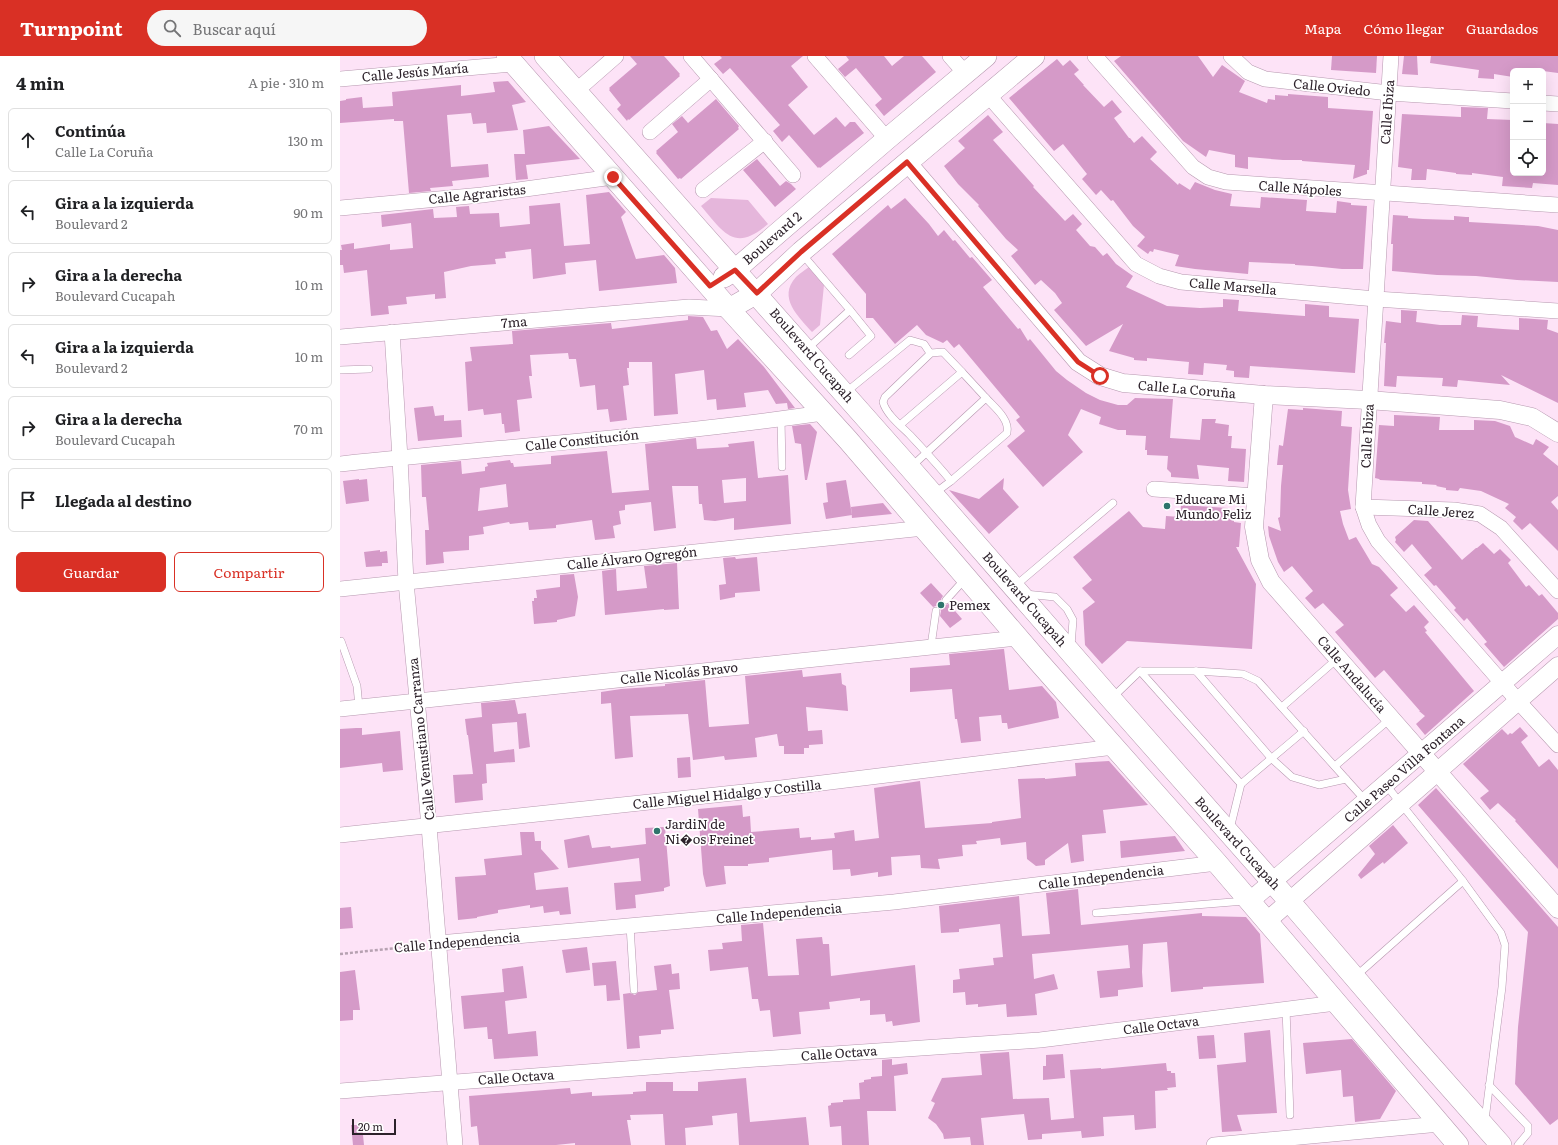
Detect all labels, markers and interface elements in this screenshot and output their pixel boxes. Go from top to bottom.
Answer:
search box [147,10,427,46]
text: Turnpoint [20,14,123,42]
icon: search [161,17,183,39]
text: Buscar aquí [193,17,276,40]
text: Mapa [1304,18,1341,38]
text: Cómo llegar [1363,18,1444,38]
text: Guardados [1466,18,1538,38]
street label: Calle Jesús María [361,57,469,86]
map controls [1510,68,1546,176]
button: + [1510,68,1546,104]
text: 4 min [16,70,65,95]
text: A pie · 310 m [248,73,324,92]
street label: Calle Oviedo [1292,73,1372,100]
street label: Calle Ibiza [1375,79,1398,145]
button: − [1510,104,1546,140]
text: Continúa [55,119,126,142]
icon: ahead [17,129,39,151]
text: 130 m [288,131,323,150]
button: locate [1510,140,1546,176]
text: Calle La Coruña [55,142,153,161]
route end [604,168,622,186]
street label: Calle Nápoles [1258,175,1342,200]
street label: Calle Agraristas [427,179,527,208]
text: Gira a la izquierda [55,191,194,214]
icon: left [17,201,39,223]
text: 90 m [293,203,323,222]
street label: Boulevard 2 [738,206,806,269]
text: Boulevard 2 [55,214,128,233]
text: Gira a la derecha [55,263,182,286]
street label: Calle Marsella [1188,272,1278,299]
icon: right [17,273,39,295]
text: 10 m [295,275,323,294]
text: Boulevard Cucapah [55,286,175,305]
street label: Boulevard Cucapah [766,303,859,407]
street label: 7ma [500,311,528,332]
text: Gira a la izquierda [55,335,194,358]
icon: left [17,345,39,367]
text: 10 m [295,347,323,366]
text: Boulevard 2 [55,358,128,377]
route start [1091,367,1109,385]
street label: Calle La Coruña [1137,375,1237,402]
street label: Calle Ibiza [1355,403,1378,469]
text: Gira a la derecha [55,407,182,430]
icon: right [17,417,39,439]
text: 70 m [294,419,323,438]
street label: Calle Constitución [524,424,640,455]
text: Boulevard Cucapah [55,430,175,449]
icon: arrive [17,489,39,511]
text: Llegada al destino [55,489,192,512]
place label: Educare Mi Mundo Feliz [1175,489,1251,523]
street label: Calle Jerez [1407,499,1475,522]
marker: Educare Mi Mundo Feliz [1162,501,1172,511]
street label: Calle Álvaro Ogregón [566,541,698,574]
street label: Boulevard Cucapah [979,547,1072,651]
button: Guardar [16,552,166,592]
button: Compartir [174,552,324,592]
place label: Pemex [949,595,991,614]
marker: Pemex [936,600,946,610]
street label: Calle Andalucía [1313,631,1391,716]
street label: Calle Venustiano Carranza [403,657,438,821]
street label: Calle Nicolás Bravo [619,657,739,688]
street label: Calle Paseo Villa Fontana [1339,711,1468,826]
street label: Calle Miguel Hidalgo y Costilla [632,774,822,813]
street label: Boulevard Cucapah [1191,792,1286,894]
place label: JardiN de Ni�os Freinet [665,814,755,848]
marker: JardiN de Ni�os Freinet [652,826,662,836]
street label: Calle Independencia [1037,859,1165,894]
street label: Calle Independencia [715,898,843,927]
street label: Calle Independencia [393,927,521,956]
street label: Calle Octava [1122,1010,1200,1039]
street label: Calle Octava [800,1040,878,1065]
street label: Calle Octava [477,1064,555,1089]
scale bar [352,1117,396,1136]
text: 20 m [358,1118,383,1134]

